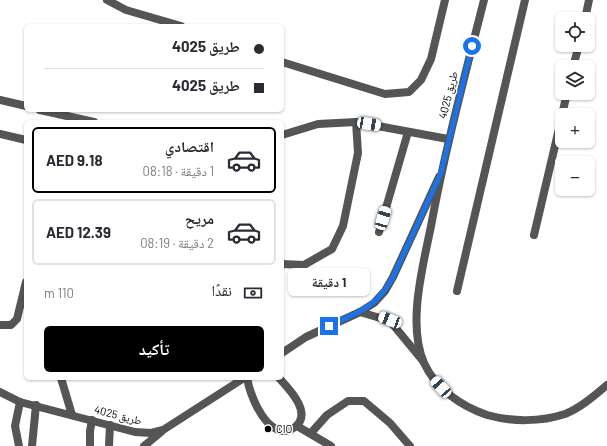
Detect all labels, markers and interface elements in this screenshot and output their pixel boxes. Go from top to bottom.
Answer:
map controls [555,12,595,196]
button: locate [555,12,595,52]
text: طريق 4025 [172,37,240,55]
route start [463,37,481,55]
button: layers [555,60,595,100]
street label: طريق 4025 [435,70,461,120]
text: طريق 4025 [172,76,240,94]
button: + [555,108,595,148]
car [356,116,382,132]
text: اقتصادي [165,137,214,155]
icon: car [226,142,262,178]
text: AED 9.18 [46,151,103,169]
button: − [555,156,595,196]
text: 1 دقيقة · 08:18 [143,163,214,179]
car [374,205,392,231]
text: مريح [185,209,214,227]
icon: car [226,214,262,250]
text: AED 12.39 [46,223,111,241]
text: 2 دقيقة · 08:19 [140,235,214,251]
callout: 1 دقيقة [288,268,370,296]
text: 1 دقيقة [312,274,346,290]
text: نقدًا [211,281,232,299]
icon: cash [242,282,264,304]
text: 110 m [44,285,74,301]
car [377,310,403,330]
route end [320,317,338,335]
button: تأكيد [44,326,264,372]
car [429,374,453,400]
street label: طريق 4025 [93,402,143,428]
place label: CIO [276,422,293,435]
marker: CIO [263,424,273,434]

